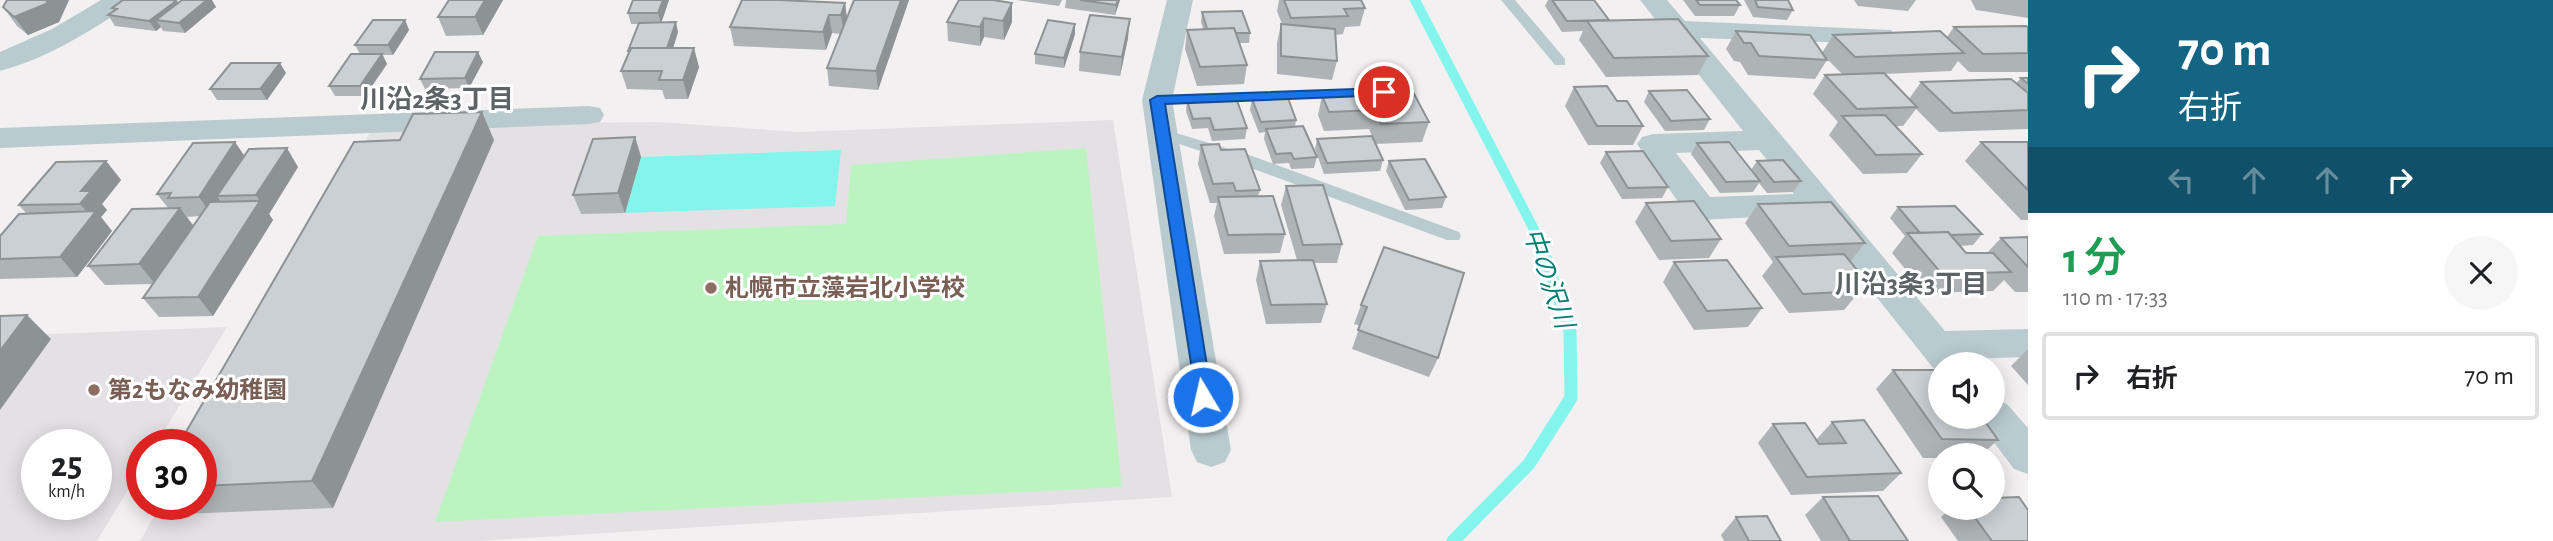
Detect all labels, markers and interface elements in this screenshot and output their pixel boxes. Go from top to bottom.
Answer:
text: 70 m [2178,26,2272,75]
icon: right [2063,28,2154,119]
pin [1354,62,1414,122]
icon: arrive [1365,73,1403,111]
district label: 川沿2条3丁目 [360,85,514,113]
text: 右折 [2178,92,2242,124]
icon: left [2162,161,2200,199]
icon: ahead [2235,161,2273,199]
icon: ahead [2308,161,2346,199]
icon: right [2381,161,2419,199]
water label: 中の沢川 [1519,225,1579,335]
button: close [2444,236,2518,310]
text: 1 分 [2063,238,2126,280]
district label: 川沿3条3丁目 [1835,270,1987,298]
place label: 札幌市立藻岩北小学校 [725,275,965,301]
marker: 札幌市立藻岩北小学校 [703,280,719,296]
text: 110 m · 17:33 [2063,287,2168,310]
map controls [1928,352,2005,520]
button: sound [1928,352,2005,429]
icon: right [2067,357,2105,395]
position arrow [1166,360,1240,434]
text: 70 m [2464,363,2514,389]
text: 右折 [2126,366,2178,392]
place label: 第2もなみ幼稚園 [108,377,287,403]
marker: 第2もなみ幼稚園 [86,382,102,398]
speed limit sign: 30 [126,429,217,520]
button: search [1928,443,2005,520]
text: 25 [51,448,82,483]
text: km/h [48,483,85,501]

